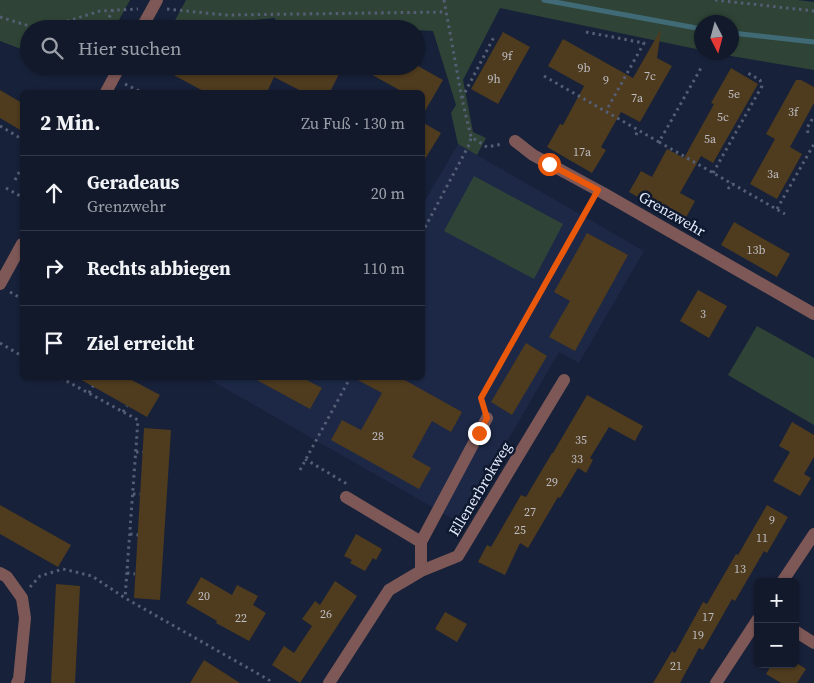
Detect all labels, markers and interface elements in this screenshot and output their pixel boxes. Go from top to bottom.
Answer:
north arrow [694,15,739,60]
search box [20,20,425,75]
icon: search [38,34,66,62]
text: Hier suchen [78,35,182,61]
house number: 9f [502,48,514,64]
house number: 9b [578,60,591,76]
house number: 7c [644,68,656,84]
house number: 9h [487,71,501,87]
house number: 9 [603,72,609,88]
house number: 5e [728,86,740,102]
house number: 7a [631,90,644,106]
house number: 3f [788,104,800,120]
text: 2 Min. [40,108,101,137]
house number: 5c [717,109,729,125]
text: Zu Fuß · 130 m [301,112,405,134]
house number: 5a [704,131,717,147]
house number: 17a [573,144,592,160]
route start [538,153,561,176]
house number: 3a [767,166,780,182]
text: Geradeaus [87,169,179,195]
icon: ahead [40,179,68,207]
text: 20 m [371,182,405,204]
street label: Grenzwehr [635,186,710,241]
text: Grenzwehr [87,195,166,217]
house number: 13b [747,242,766,258]
icon: right [40,254,68,282]
text: Rechts abbiegen [87,255,231,281]
text: 110 m [363,257,405,279]
house number: 3 [700,306,706,322]
icon: arrive [40,329,68,357]
text: Ziel erreicht [87,330,194,356]
route end [468,422,491,445]
house number: 28 [372,428,384,444]
house number: 35 [575,432,587,448]
street label: Ellenerbrokweg [443,438,516,540]
house number: 33 [571,451,583,467]
house number: 29 [546,474,558,490]
house number: 27 [524,504,536,520]
house number: 9 [769,512,775,528]
house number: 25 [514,522,526,538]
house number: 11 [756,530,768,546]
house number: 13 [734,561,746,577]
map controls [754,578,799,668]
button: + [754,578,799,623]
house number: 20 [198,588,210,604]
house number: 26 [320,606,332,622]
house number: 17 [702,609,714,625]
house number: 22 [235,610,247,626]
button: − [754,623,799,668]
house number: 19 [692,627,704,643]
house number: 21 [670,658,682,674]

